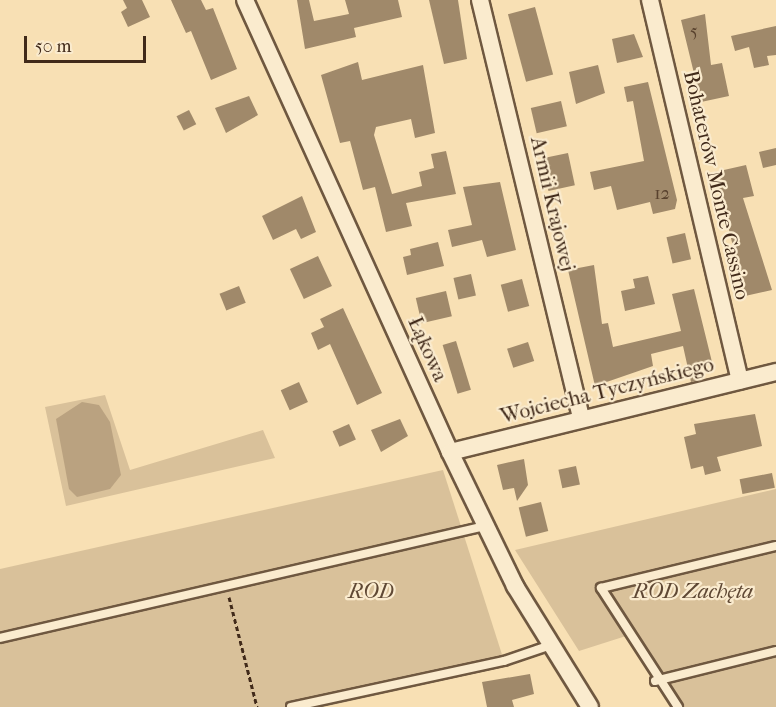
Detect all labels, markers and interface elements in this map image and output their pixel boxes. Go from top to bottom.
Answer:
house number: 5 [690,21,698,43]
scale bar [27,24,148,62]
text: 50 m [35,36,71,57]
street label: Bohaterów Monte Cassino [678,68,756,302]
street label: Armii Krajowej [525,134,581,274]
house number: 12 [654,183,670,205]
street label: Łąkowa [403,313,453,385]
street label: Wojciecha Tyczyńskiego [498,351,716,429]
park label: ROD [348,578,394,604]
park label: ROD Zachęta [633,578,753,604]

